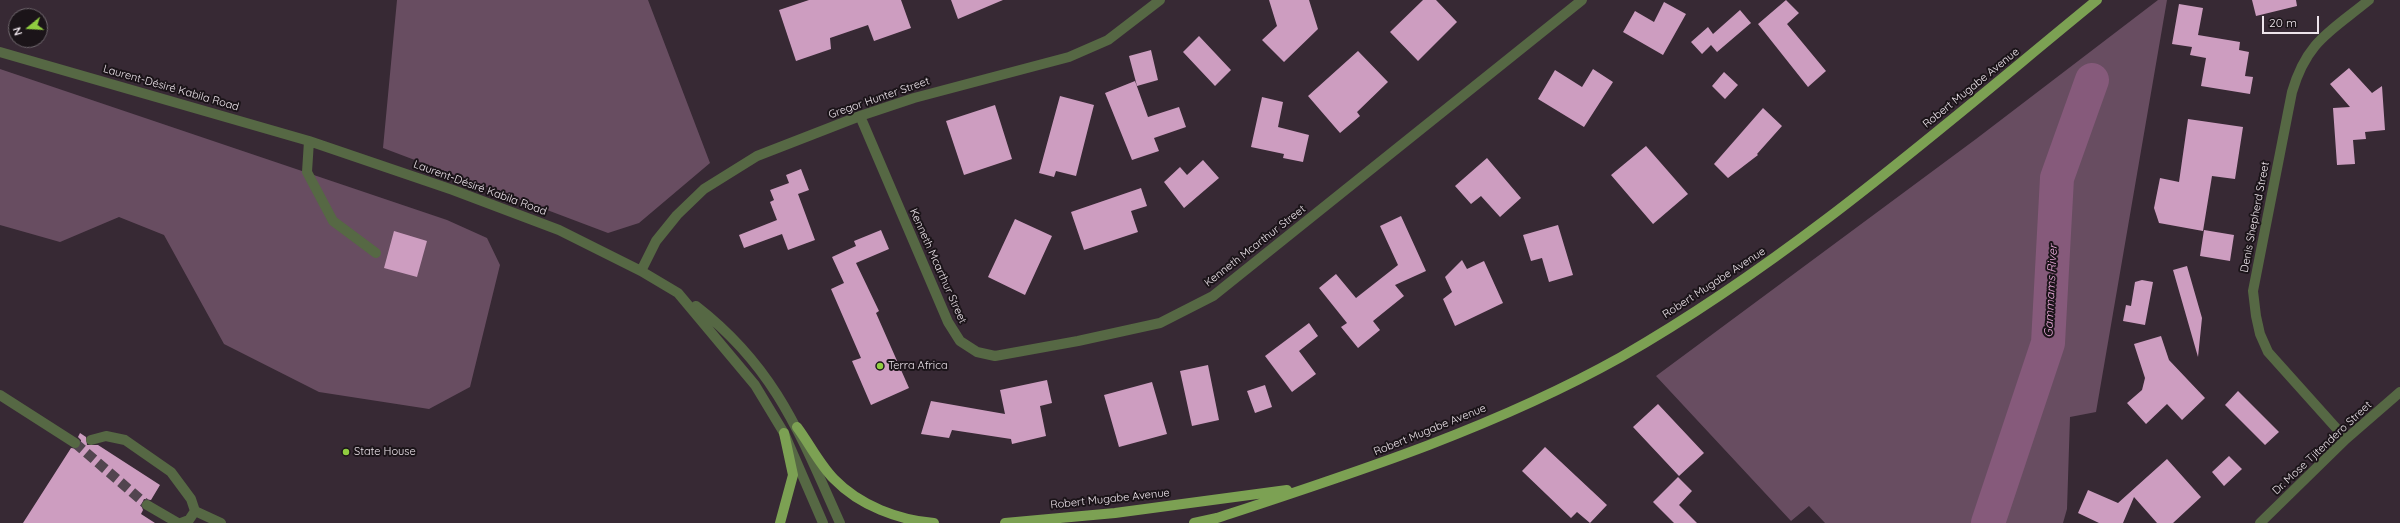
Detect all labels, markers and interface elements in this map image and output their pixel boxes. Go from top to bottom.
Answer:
north arrow [8,8,48,48]
scale bar [2264,8,2321,34]
text: 20 m [2269,15,2297,30]
text: N [10,25,25,37]
street label: Robert Mugabe Avenue [1920,45,2022,131]
street label: Laurent-Désiré Kabila Road [102,62,240,114]
street label: Gregor Hunter Street [827,74,931,122]
street label: Laurent-Désiré Kabila Road [412,158,548,218]
street label: Denis Shepherd Street [2238,160,2272,274]
street label: Kenneth Mcarthur Street [1202,202,1308,290]
street label: Kenneth Mcarthur Street [907,206,969,326]
water label: Gammams River [2041,244,2061,338]
street label: Robert Mugabe Avenue [1660,245,1768,321]
place label: Terra Africa [888,359,948,373]
marker: Terra Africa [875,361,885,371]
street label: Dr. Mose Tjitendero Street [2270,399,2374,497]
street label: Robert Mugabe Avenue [1372,401,1488,459]
place label: State House [354,445,416,459]
marker: State House [341,447,351,457]
street label: Robert Mugabe Avenue [1050,486,1170,512]

